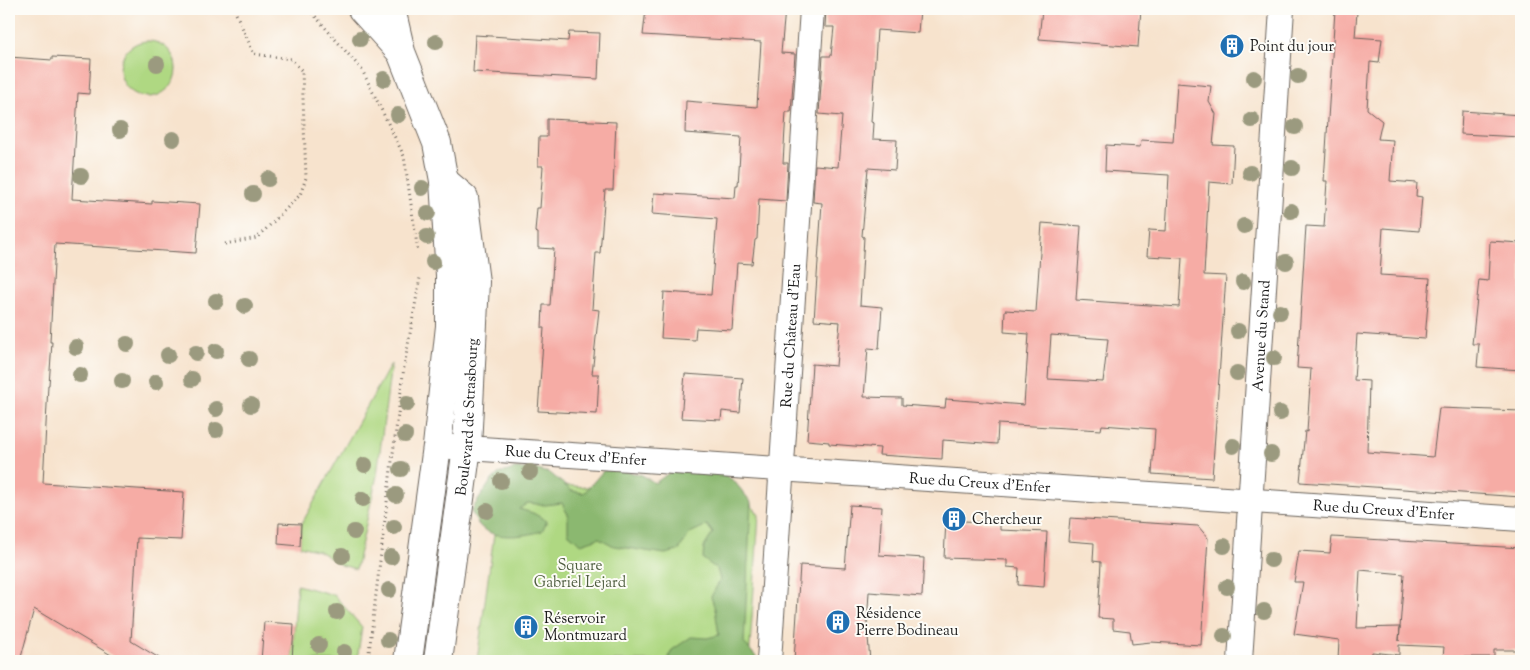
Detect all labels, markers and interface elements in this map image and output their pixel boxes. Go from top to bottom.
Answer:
building icon: Point du jour [1219,33,1245,59]
place label: Point du jour [1250,37,1335,58]
street label: Rue du Château d'Eau [777,263,807,409]
street label: Avenue du Stand [1248,279,1277,392]
street label: Boulevard de Strasbourg [452,338,484,497]
street label: Rue du Creux d'Enfer [504,442,647,472]
street label: Rue du Creux d'Enfer [908,469,1051,499]
street label: Rue du Creux d'Enfer [1312,496,1456,527]
building icon: Chercheur [941,506,967,532]
place label: Chercheur [972,510,1042,531]
park label: Square Gabriel Lejard [534,556,627,594]
place label: Résidence Pierre Bodineau [856,604,959,642]
place label: Réservoir Montmuzard [544,609,628,647]
building icon: Résidence Pierre Bodineau [825,609,851,635]
building icon: Réservoir Montmuzard [513,614,539,640]

